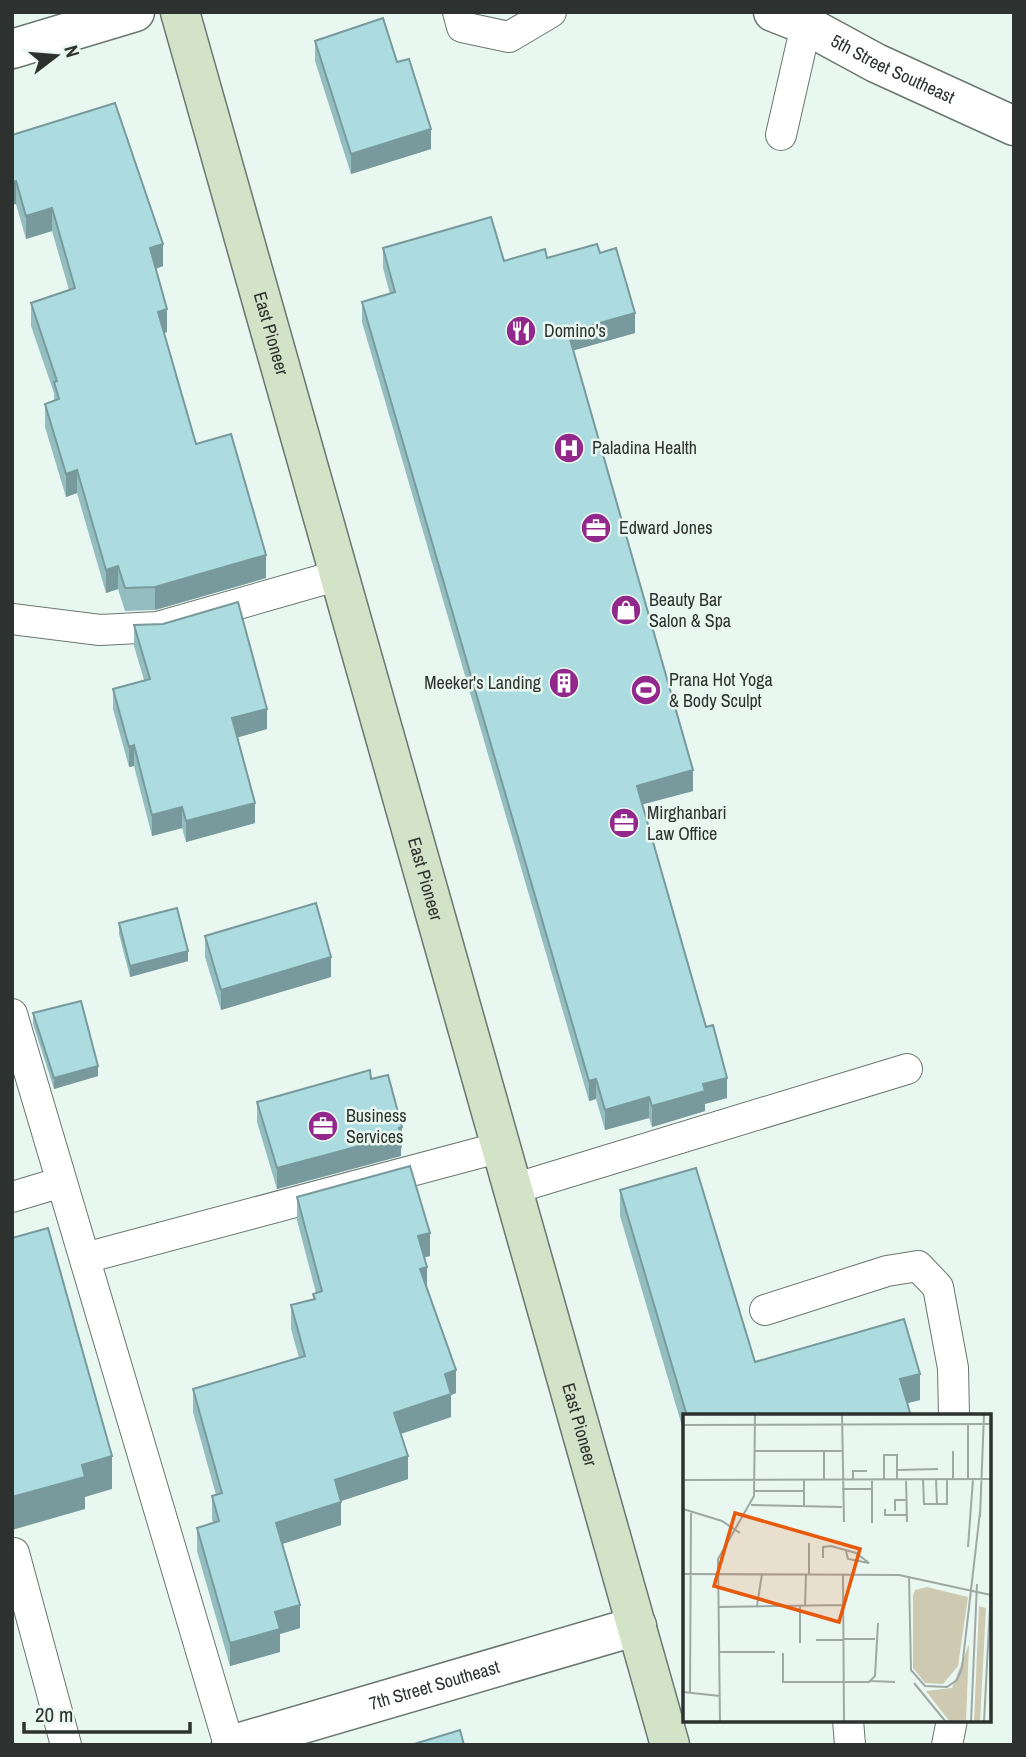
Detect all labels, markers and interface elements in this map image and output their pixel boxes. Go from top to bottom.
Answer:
north arrow [21,21,91,91]
street label: 5th Street Southeast [827,28,959,109]
text: N [58,42,86,60]
street label: East Pioneer [248,289,295,378]
restaurant icon: Domino's [504,314,538,348]
place label: Domino's [544,318,606,343]
hospital icon: Paladina Health [552,431,586,465]
place label: Paladina Health [592,435,697,460]
office icon: Edward Jones [579,511,613,545]
place label: Edward Jones [619,515,713,540]
place label: Beauty Bar Salon & Spa [649,587,731,633]
shop icon: Beauty Bar Salon & Spa [609,593,643,627]
building icon: Meeker's Landing [547,666,581,700]
place label: Prana Hot Yoga & Body Sculpt [669,667,773,713]
place label: Meeker's Landing [424,670,542,695]
sports icon: Prana Hot Yoga & Body Sculpt [629,673,663,707]
place label: Mirghanbari Law Office [647,800,727,846]
office icon: Mirghanbari Law Office [607,806,641,840]
street label: East Pioneer [402,834,449,923]
place label: Business Services [346,1103,407,1149]
office icon: Business Services [306,1109,340,1143]
street label: East Pioneer [556,1380,604,1469]
inset map [683,1414,991,1722]
street label: 7th Street Southeast [366,1654,502,1716]
scale bar [24,1690,191,1734]
text: 20 m [35,1700,73,1729]

